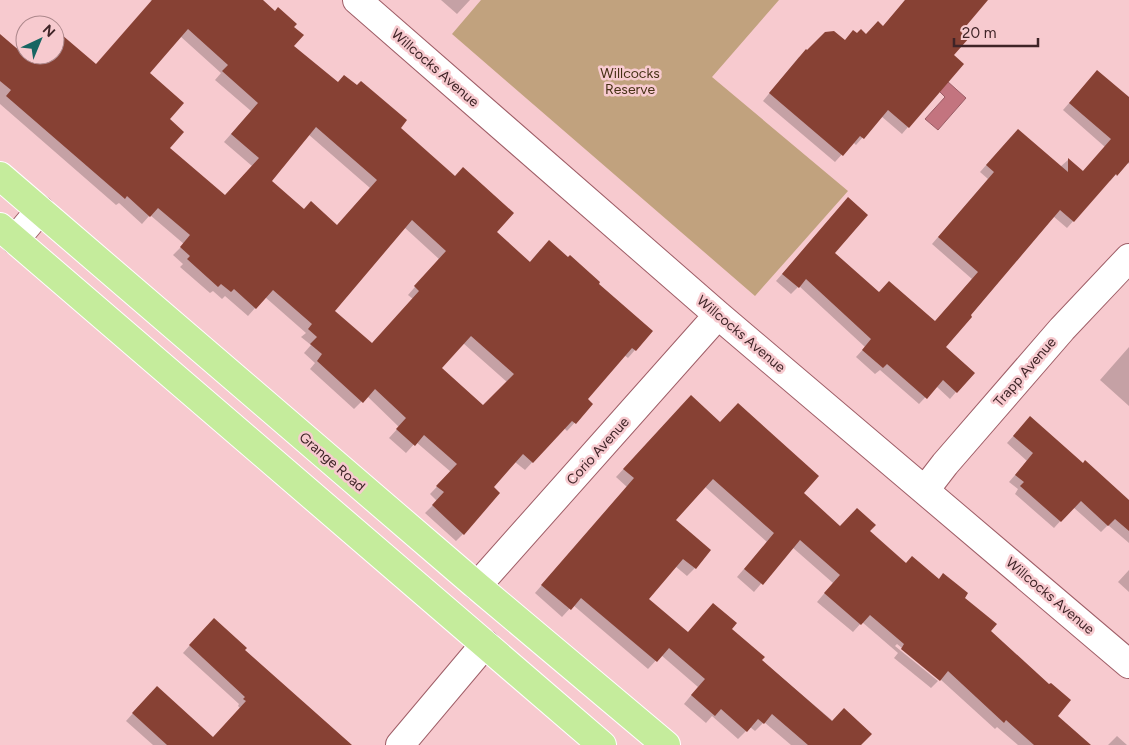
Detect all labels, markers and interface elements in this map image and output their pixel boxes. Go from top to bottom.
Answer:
north arrow [15,15,65,65]
scale bar [954,15,1038,47]
text: N [39,21,58,41]
text: 20 m [962,24,996,42]
street label: Willcocks Avenue [388,25,482,111]
park label: Willcocks Reserve [600,65,660,98]
street label: Willcocks Avenue [693,292,789,376]
street label: Trapp Avenue [990,334,1060,410]
street label: Corio Avenue [563,413,633,488]
street label: Grange Road [296,429,368,495]
street label: Willcocks Avenue [1002,554,1098,638]

